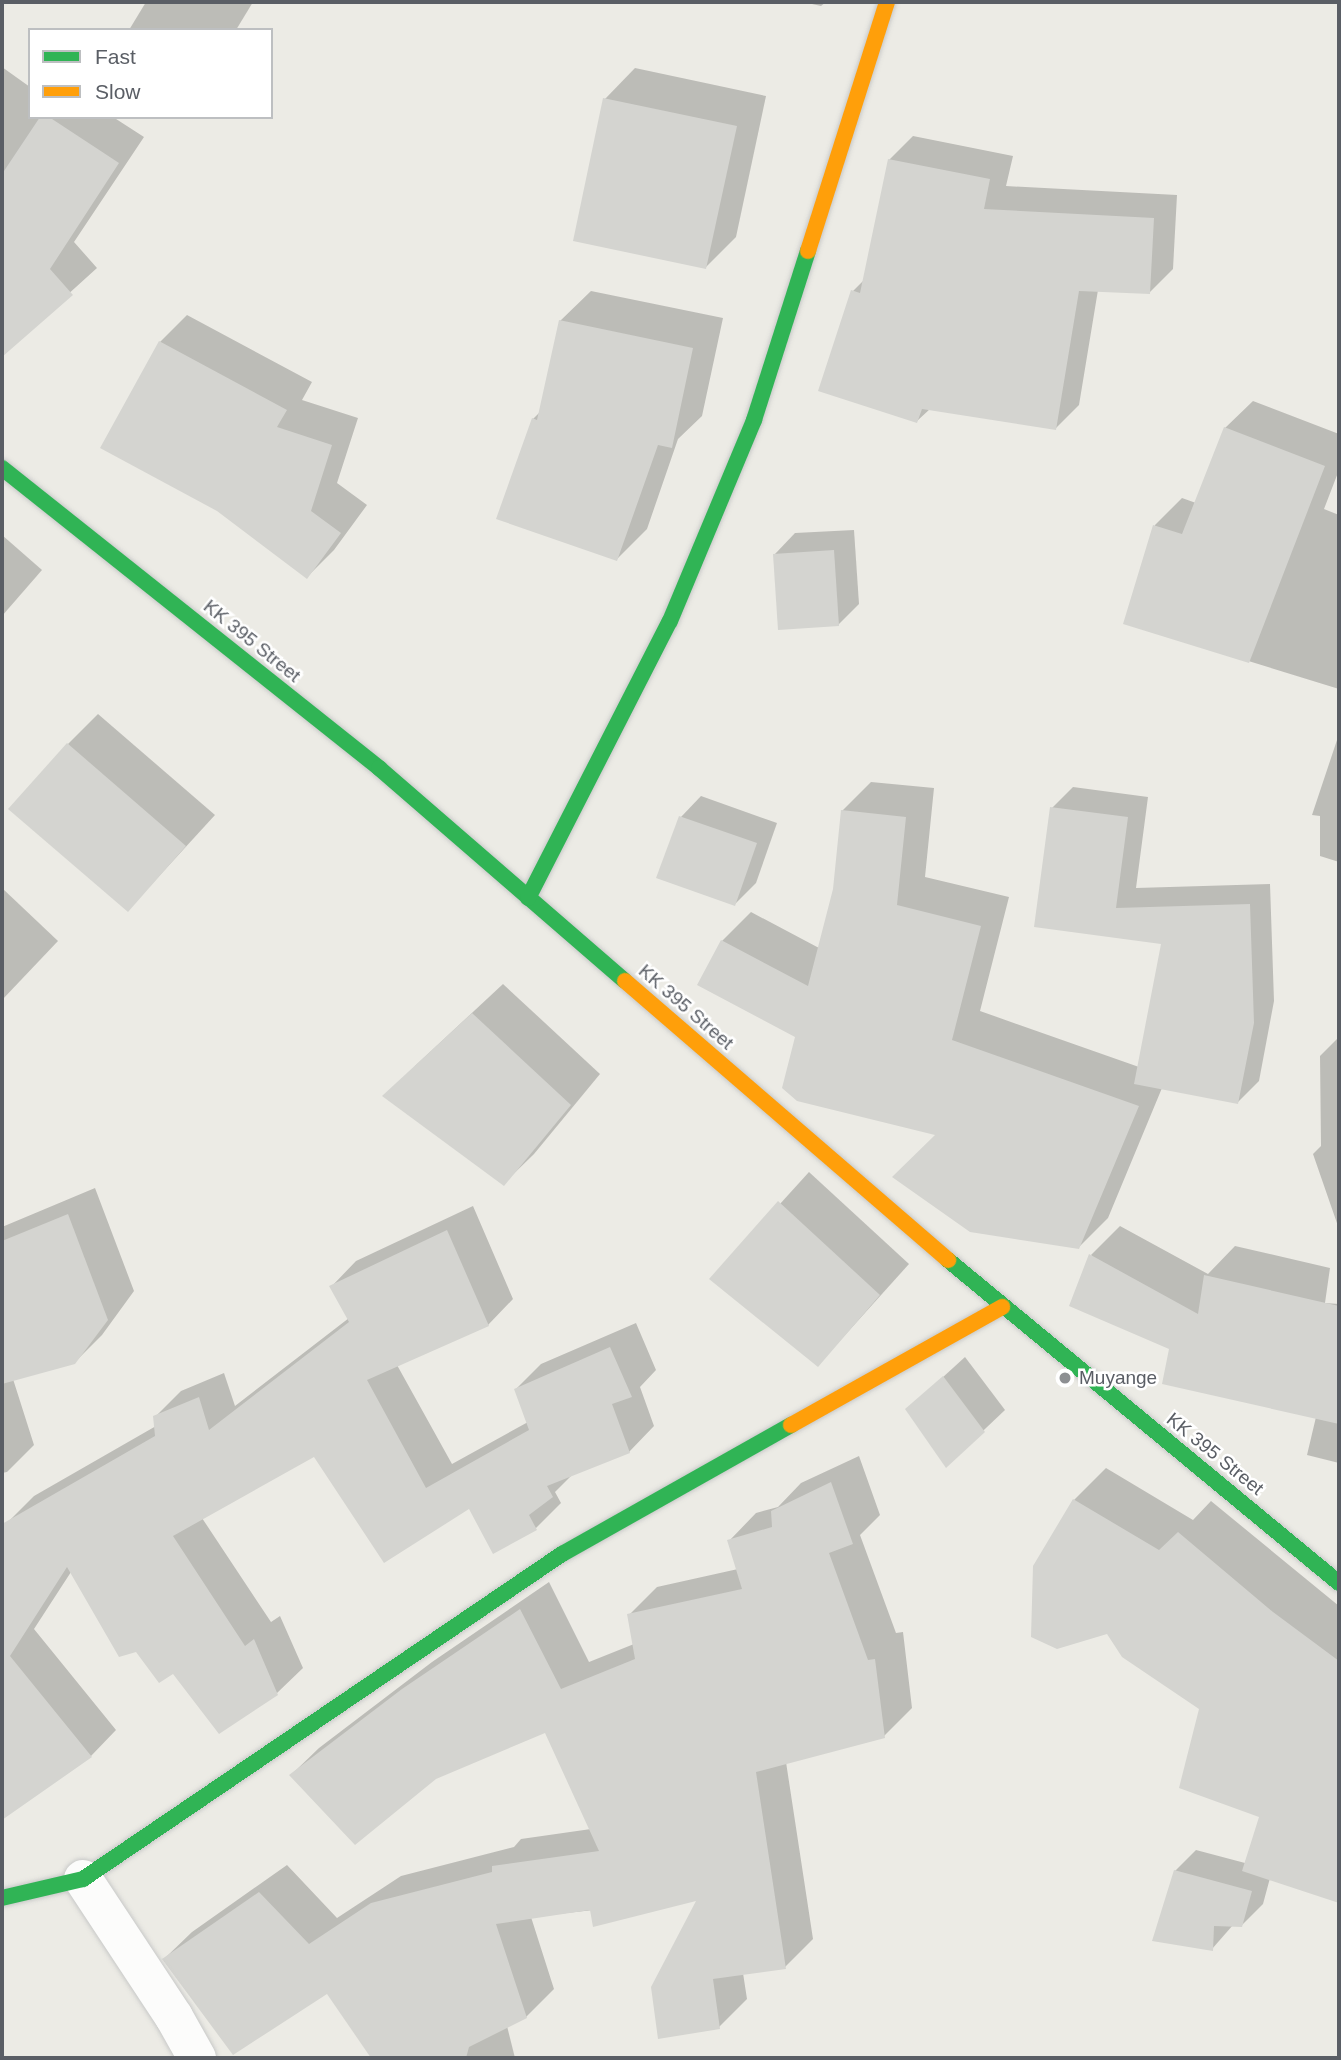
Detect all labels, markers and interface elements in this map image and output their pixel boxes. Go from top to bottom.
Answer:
legend [28,28,273,119]
text: Fast [95,45,136,68]
text: Slow [95,80,141,103]
street label: KK 395 Street [199,595,305,687]
street label: KK 395 Street [634,960,738,1054]
place label: Muyange [1079,1367,1157,1389]
marker: Muyange [1057,1370,1073,1386]
street label: KK 395 Street [1162,1408,1268,1500]

